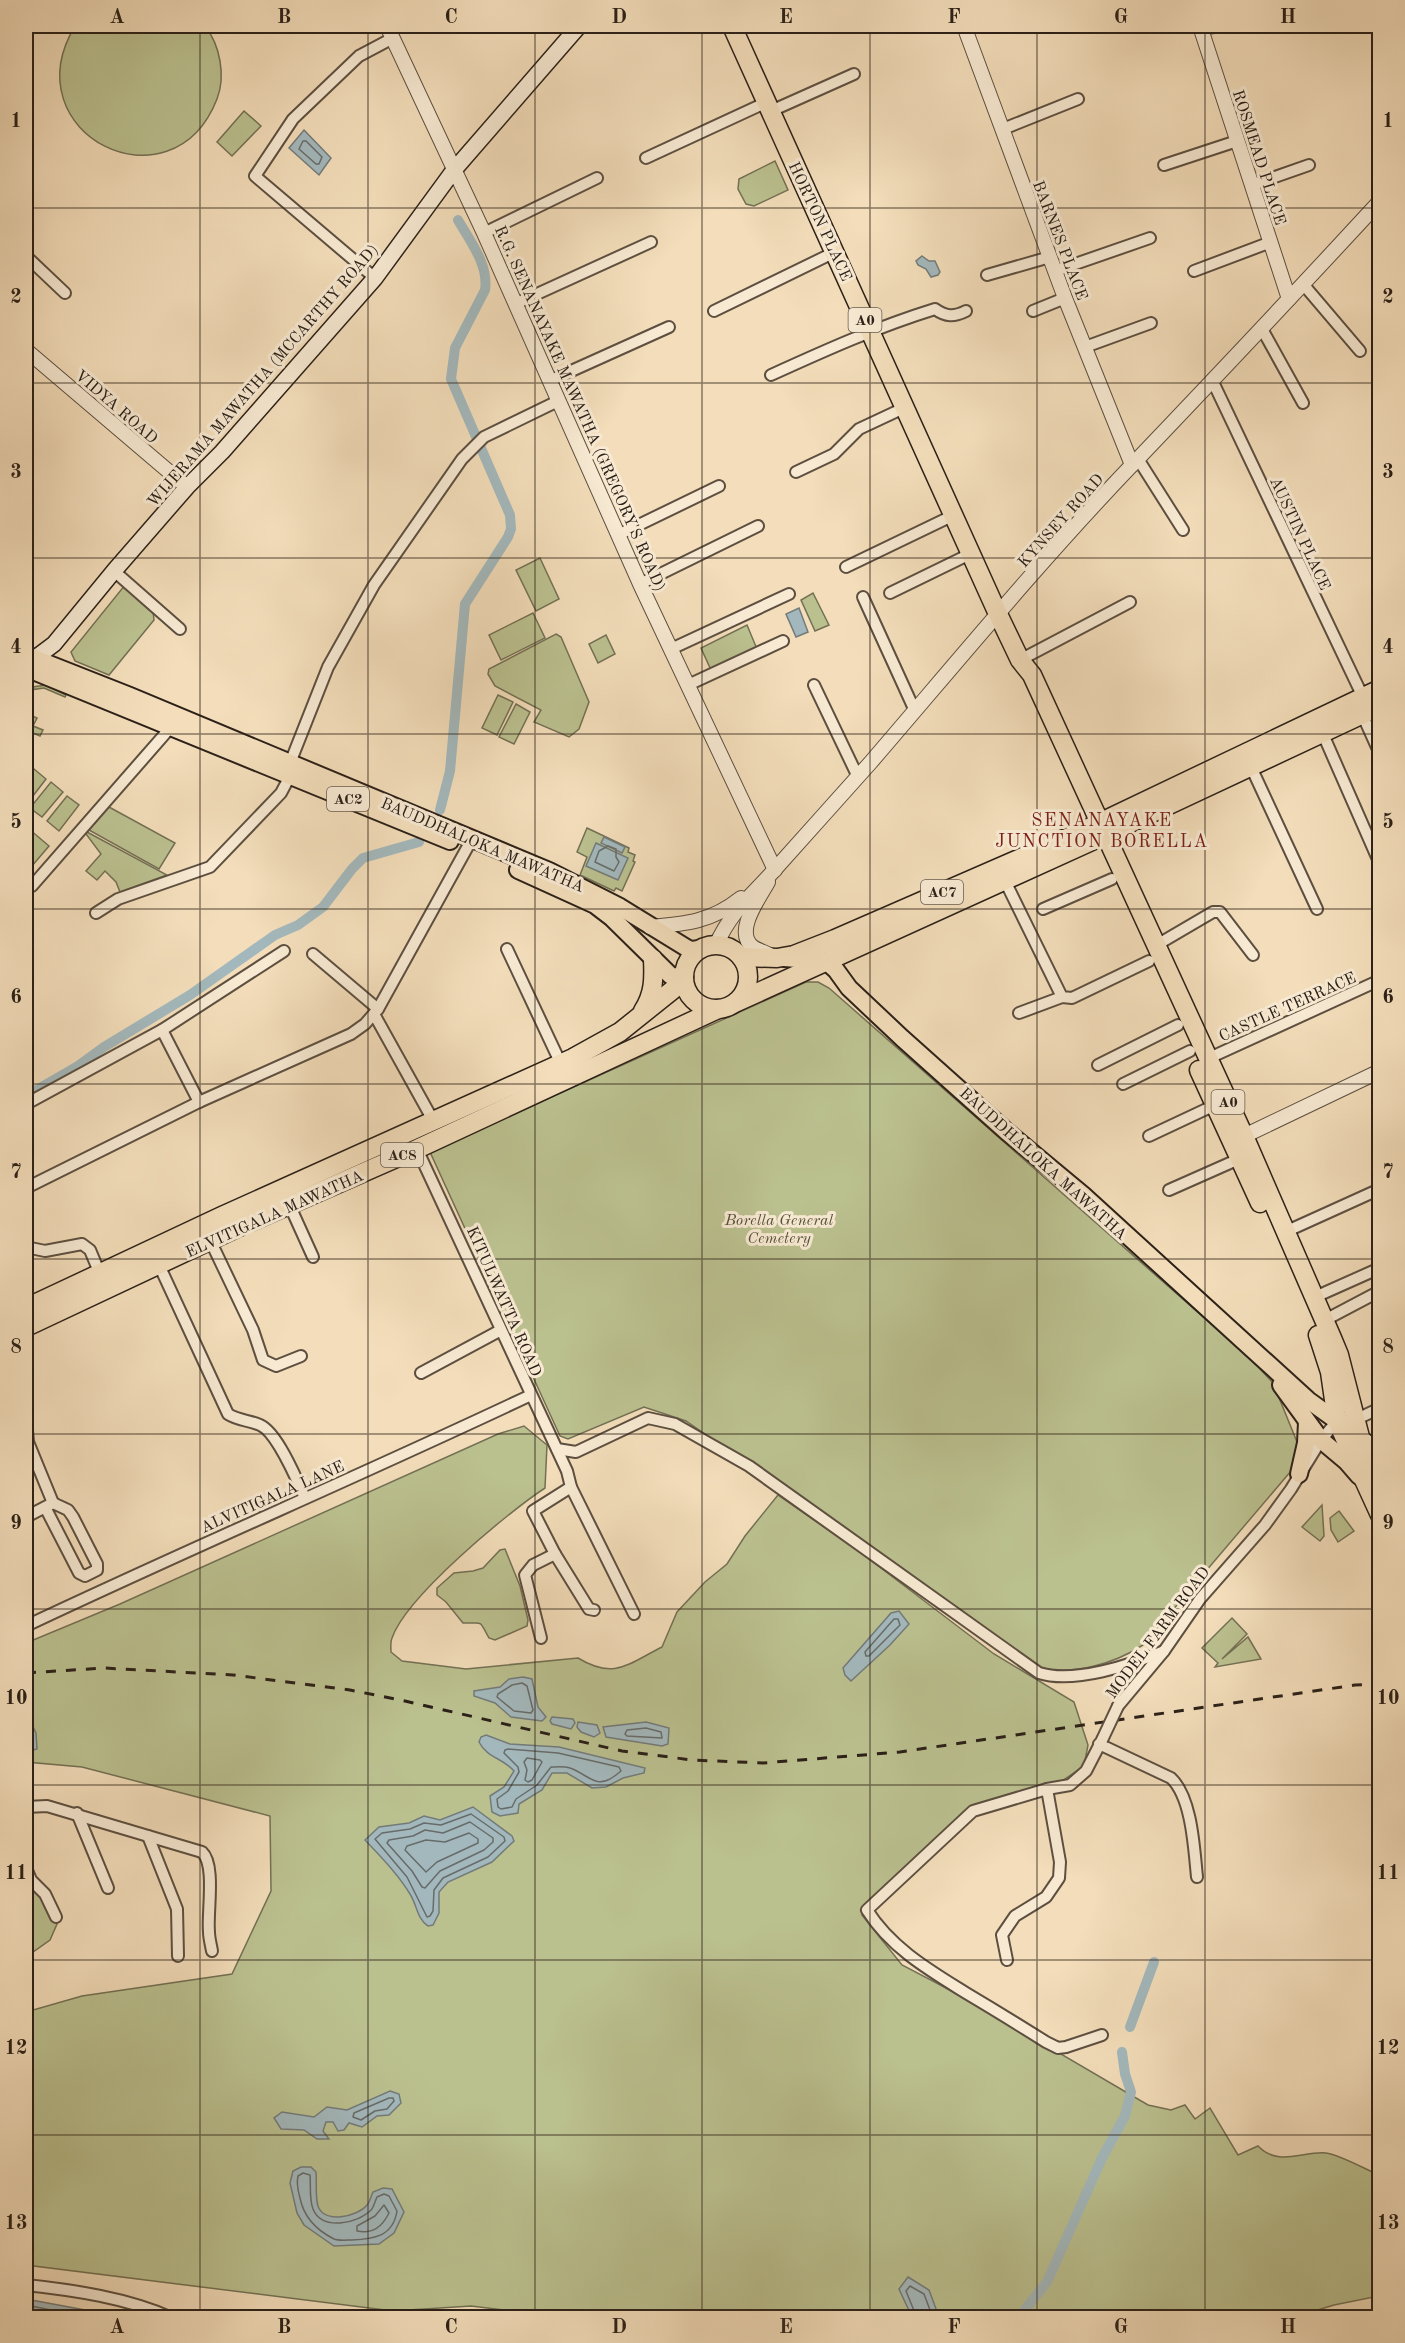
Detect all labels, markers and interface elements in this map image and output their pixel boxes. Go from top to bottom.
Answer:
text: A [109,8,125,28]
text: B [277,8,291,28]
text: C [444,8,458,28]
text: D [611,8,627,28]
text: E [779,8,793,28]
text: F [947,8,961,28]
text: G [1114,8,1128,28]
text: H [1280,8,1296,28]
street label: ROSMEAD PLACE [1229,88,1287,227]
text: 1 [10,112,22,132]
text: 1 [1382,112,1394,132]
street label: HORTON PLACE [785,160,854,284]
street label: BARNES PLACE [1029,179,1089,303]
street label: R.G. SENANAYAKE MAWATHA (GREGORY'S ROAD) [491,223,668,594]
street label: WIJERAMA MAWATHA (MCCARTHY ROAD) [144,241,382,511]
text: 2 [10,288,22,308]
text: 2 [1382,288,1394,308]
road number: A0 [848,308,882,332]
street label: VIDYA ROAD [71,368,160,447]
text: 3 [10,463,22,483]
text: 3 [1382,463,1394,483]
street label: KYNSEY ROAD [1016,472,1107,571]
street label: AUSTIN PLACE [1266,475,1332,593]
text: 4 [10,638,22,658]
text: 4 [1382,638,1394,658]
road number: AC2 [327,787,369,811]
street label: BAUDDHALOKA MAWATHA [378,796,586,896]
text: 5 [10,812,22,833]
district label: SENANAYAKE JUNCTION BORELLA [995,812,1209,851]
text: 5 [1382,812,1394,833]
road number: AC7 [921,880,963,904]
street label: CASTLE TERRACE [1217,970,1359,1045]
text: 6 [10,988,22,1008]
text: 6 [1382,988,1394,1008]
street label: BAUDDHALOKA MAWATHA [956,1085,1129,1244]
road number: A0 [1212,1090,1244,1114]
road number: AC8 [381,1143,423,1167]
text: 7 [10,1163,22,1183]
text: 7 [1382,1163,1394,1183]
street label: ELVITIGALA MAWATHA [184,1168,366,1261]
park label: Borella General Cemetery [724,1213,834,1247]
street label: KITULWATTA ROAD [463,1224,544,1379]
text: 8 [10,1338,22,1358]
text: 8 [1382,1338,1394,1358]
street label: ALVITIGALA LANE [199,1459,347,1537]
text: 9 [10,1514,22,1534]
text: 9 [1382,1514,1394,1534]
street label: MODEL FARM ROAD [1104,1564,1213,1702]
text: 10 [4,1689,28,1709]
text: 10 [1376,1689,1400,1709]
text: 11 [4,1864,28,1884]
text: 11 [1376,1864,1400,1884]
text: 12 [4,2039,28,2059]
text: 12 [1376,2039,1400,2059]
text: 13 [4,2214,28,2234]
text: 13 [1376,2214,1400,2234]
text: A [109,2318,125,2338]
text: B [277,2318,291,2338]
text: C [444,2318,458,2338]
text: D [611,2318,627,2338]
text: E [779,2318,793,2338]
text: F [947,2318,961,2338]
text: G [1114,2318,1128,2338]
text: H [1280,2318,1296,2338]

